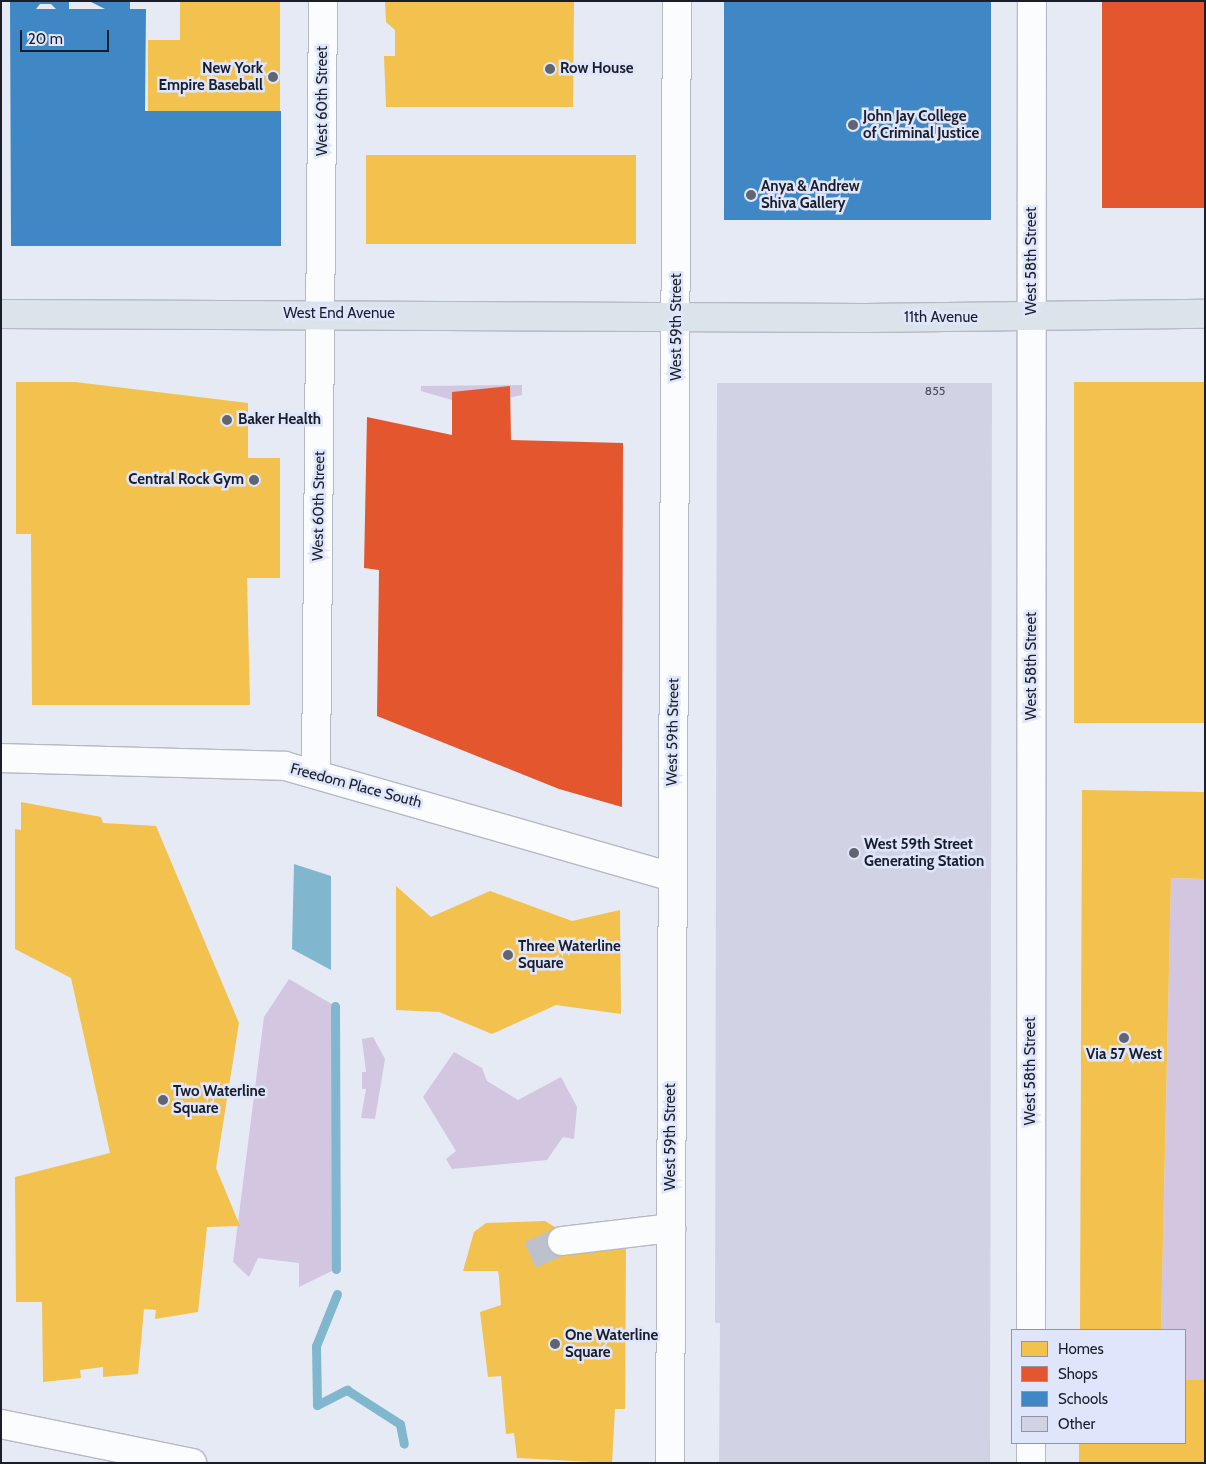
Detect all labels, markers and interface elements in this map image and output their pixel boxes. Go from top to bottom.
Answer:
scale bar [22,20,111,52]
text: 20 m [28,30,63,48]
street label: West 60th Street [314,46,332,156]
place label: New York Empire Baseball [159,59,263,94]
place label: Row House [560,60,633,78]
marker: Row House [544,63,556,75]
marker: New York Empire Baseball [267,71,279,83]
place label: John Jay College of Criminal Justice [863,107,979,142]
marker: John Jay College of Criminal Justice [847,119,859,131]
place label: Anya & Andrew Shiva Gallery [761,177,860,212]
marker: Anya & Andrew Shiva Gallery [745,189,757,201]
street label: West 58th Street [1023,207,1041,315]
street label: West 59th Street [668,273,686,381]
street label: West End Avenue [283,305,395,323]
street label: 11th Avenue [904,309,978,327]
house number: 855 [925,384,945,398]
place label: Baker Health [238,411,321,429]
marker: Baker Health [220,413,234,427]
street label: West 60th Street [309,451,329,561]
place label: Central Rock Gym [128,471,244,489]
marker: Central Rock Gym [248,474,260,486]
street label: West 58th Street [1023,612,1041,720]
street label: West 59th Street [663,678,683,786]
street label: Freedom Place South [288,760,424,812]
place label: West 59th Street Generating Station [864,835,984,870]
marker: West 59th Street Generating Station [848,847,860,859]
place label: Three Waterline Square [518,937,621,972]
marker: Three Waterline Square [502,949,514,961]
street label: West 58th Street [1022,1017,1040,1125]
marker: Via 57 West [1118,1032,1130,1044]
place label: Via 57 West [1086,1046,1162,1064]
place label: Two Waterline Square [173,1082,266,1117]
street label: West 59th Street [662,1083,680,1191]
marker: Two Waterline Square [157,1094,169,1106]
place label: One Waterline Square [565,1326,658,1361]
legend [1011,1329,1186,1444]
marker: One Waterline Square [549,1338,561,1350]
text: Homes [1058,1340,1104,1358]
text: Shops [1058,1365,1098,1383]
text: Schools [1058,1390,1108,1408]
text: Other [1058,1415,1095,1433]

